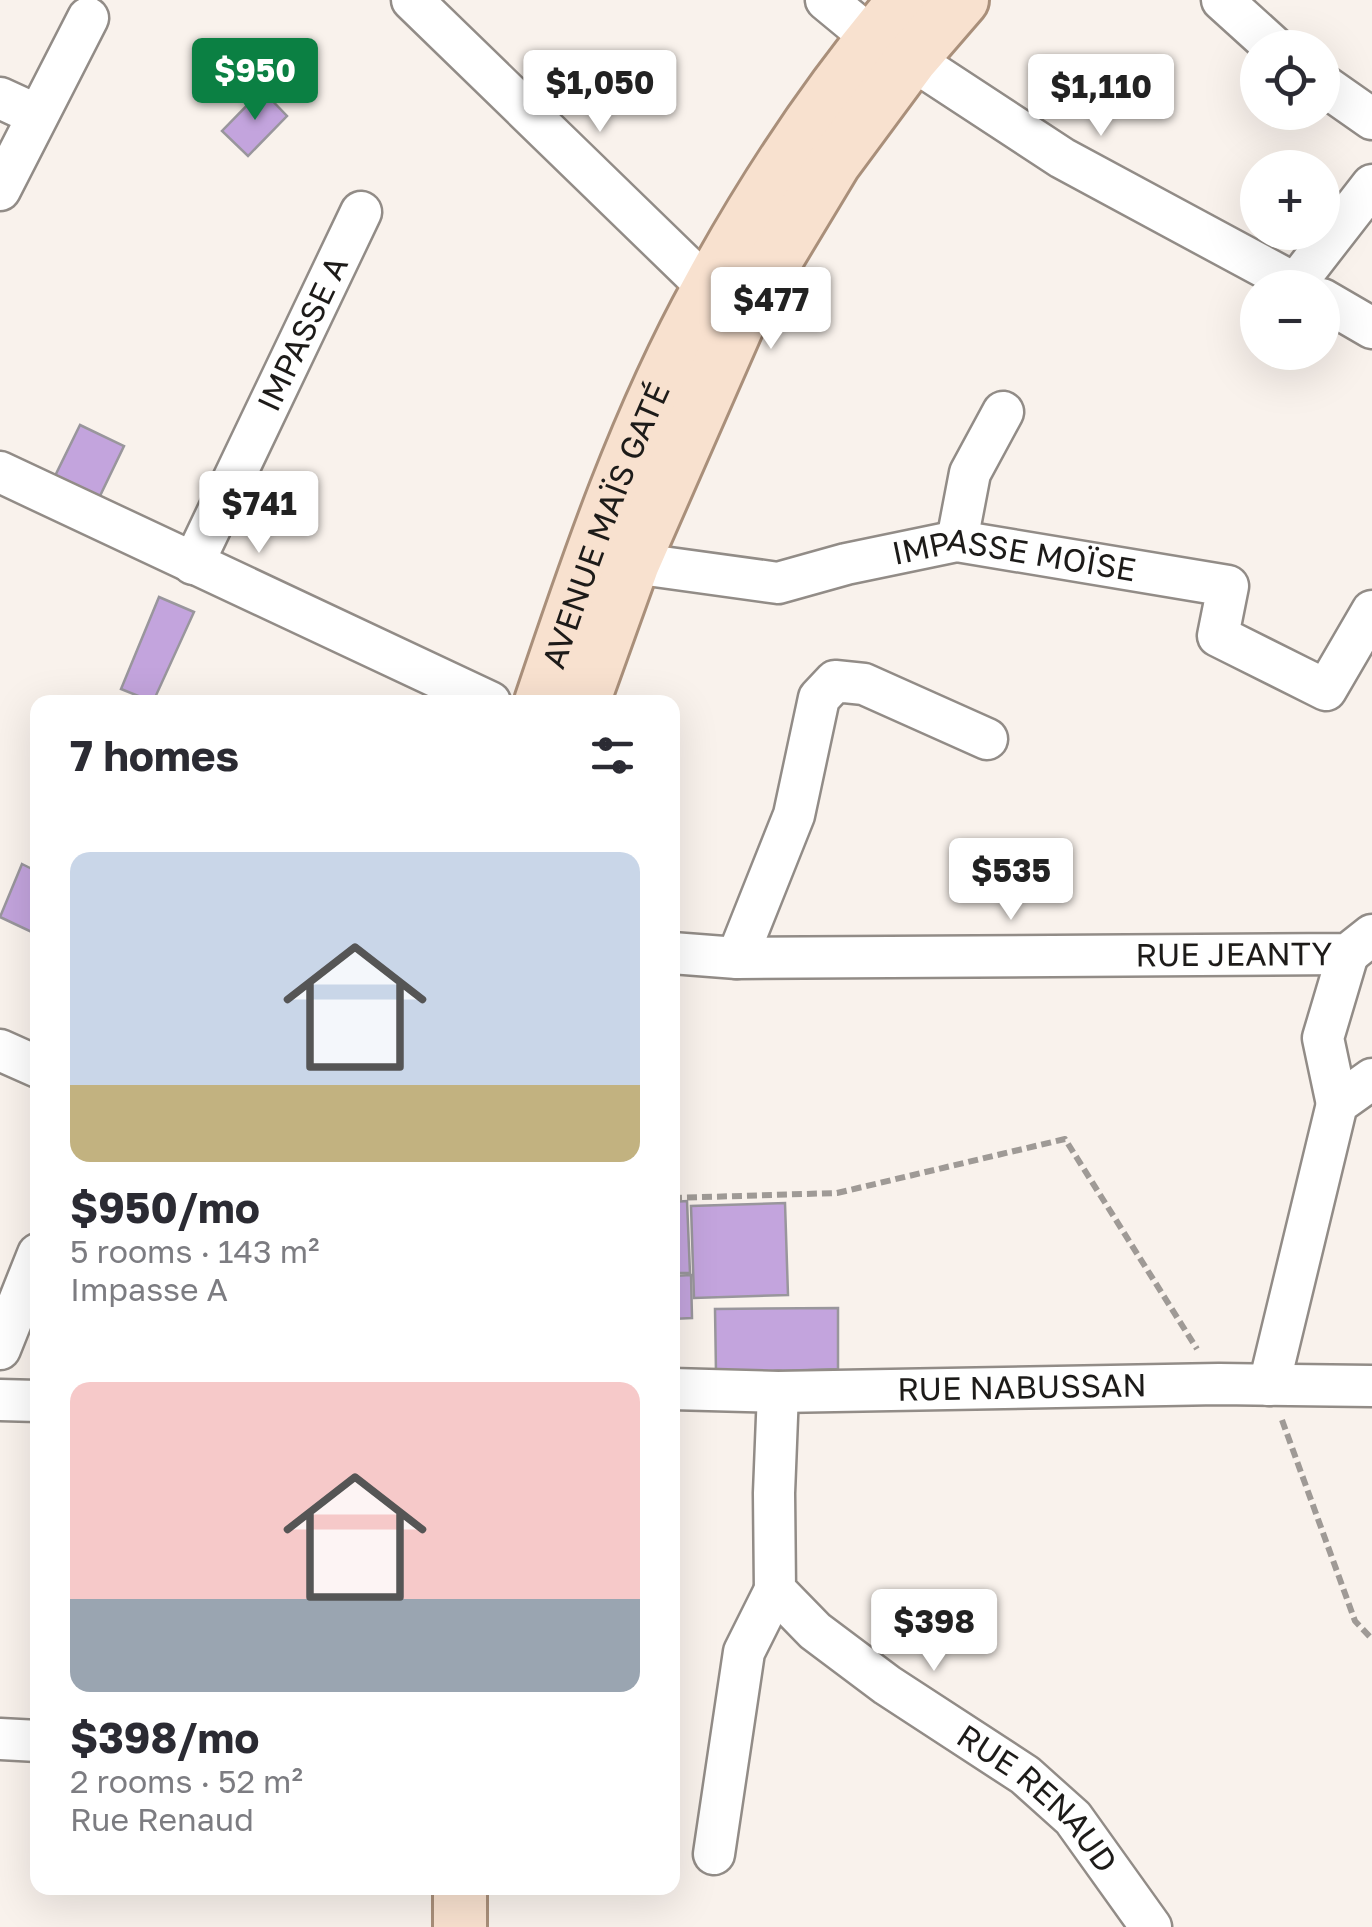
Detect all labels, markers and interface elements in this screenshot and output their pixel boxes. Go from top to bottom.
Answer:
map controls [1240,30,1340,370]
button: locate [1240,30,1340,130]
pin: $950 [196,38,314,123]
pin: $1,050 [519,50,681,135]
text: $950 [214,51,296,89]
pin: $1,110 [1020,54,1182,139]
text: $1,050 [545,63,655,101]
text: $1,110 [1050,67,1152,105]
button: + [1240,150,1340,250]
street label: IMPASSE A [249,250,355,417]
pin: $477 [712,267,830,352]
button: − [1240,270,1340,370]
text: $477 [733,280,809,318]
street label: AVENUE MAÏS GATÉ [534,376,677,673]
pin: $741 [200,471,318,556]
text: $741 [221,484,297,522]
street label: IMPASSE MOÏSE [889,520,1139,588]
icon: filters [585,728,640,783]
text: 7 homes [70,730,239,780]
pin: $535 [952,838,1070,923]
text: $535 [971,851,1051,889]
icon: home [265,917,445,1097]
street label: RUE JEANTY [1135,934,1333,973]
text: $950/mo [70,1182,260,1232]
text: 5 rooms · 143 m² [70,1232,320,1270]
text: Impasse A [70,1270,228,1308]
street label: RUE NABUSSAN [897,1365,1147,1408]
icon: home [265,1447,445,1627]
pin: $398 [875,1589,993,1674]
text: $398 [893,1602,975,1640]
text: $398/mo [70,1712,259,1762]
street label: RUE RENAUD [950,1716,1126,1879]
text: 2 rooms · 52 m² [70,1762,303,1800]
text: Rue Renaud [70,1800,254,1838]

